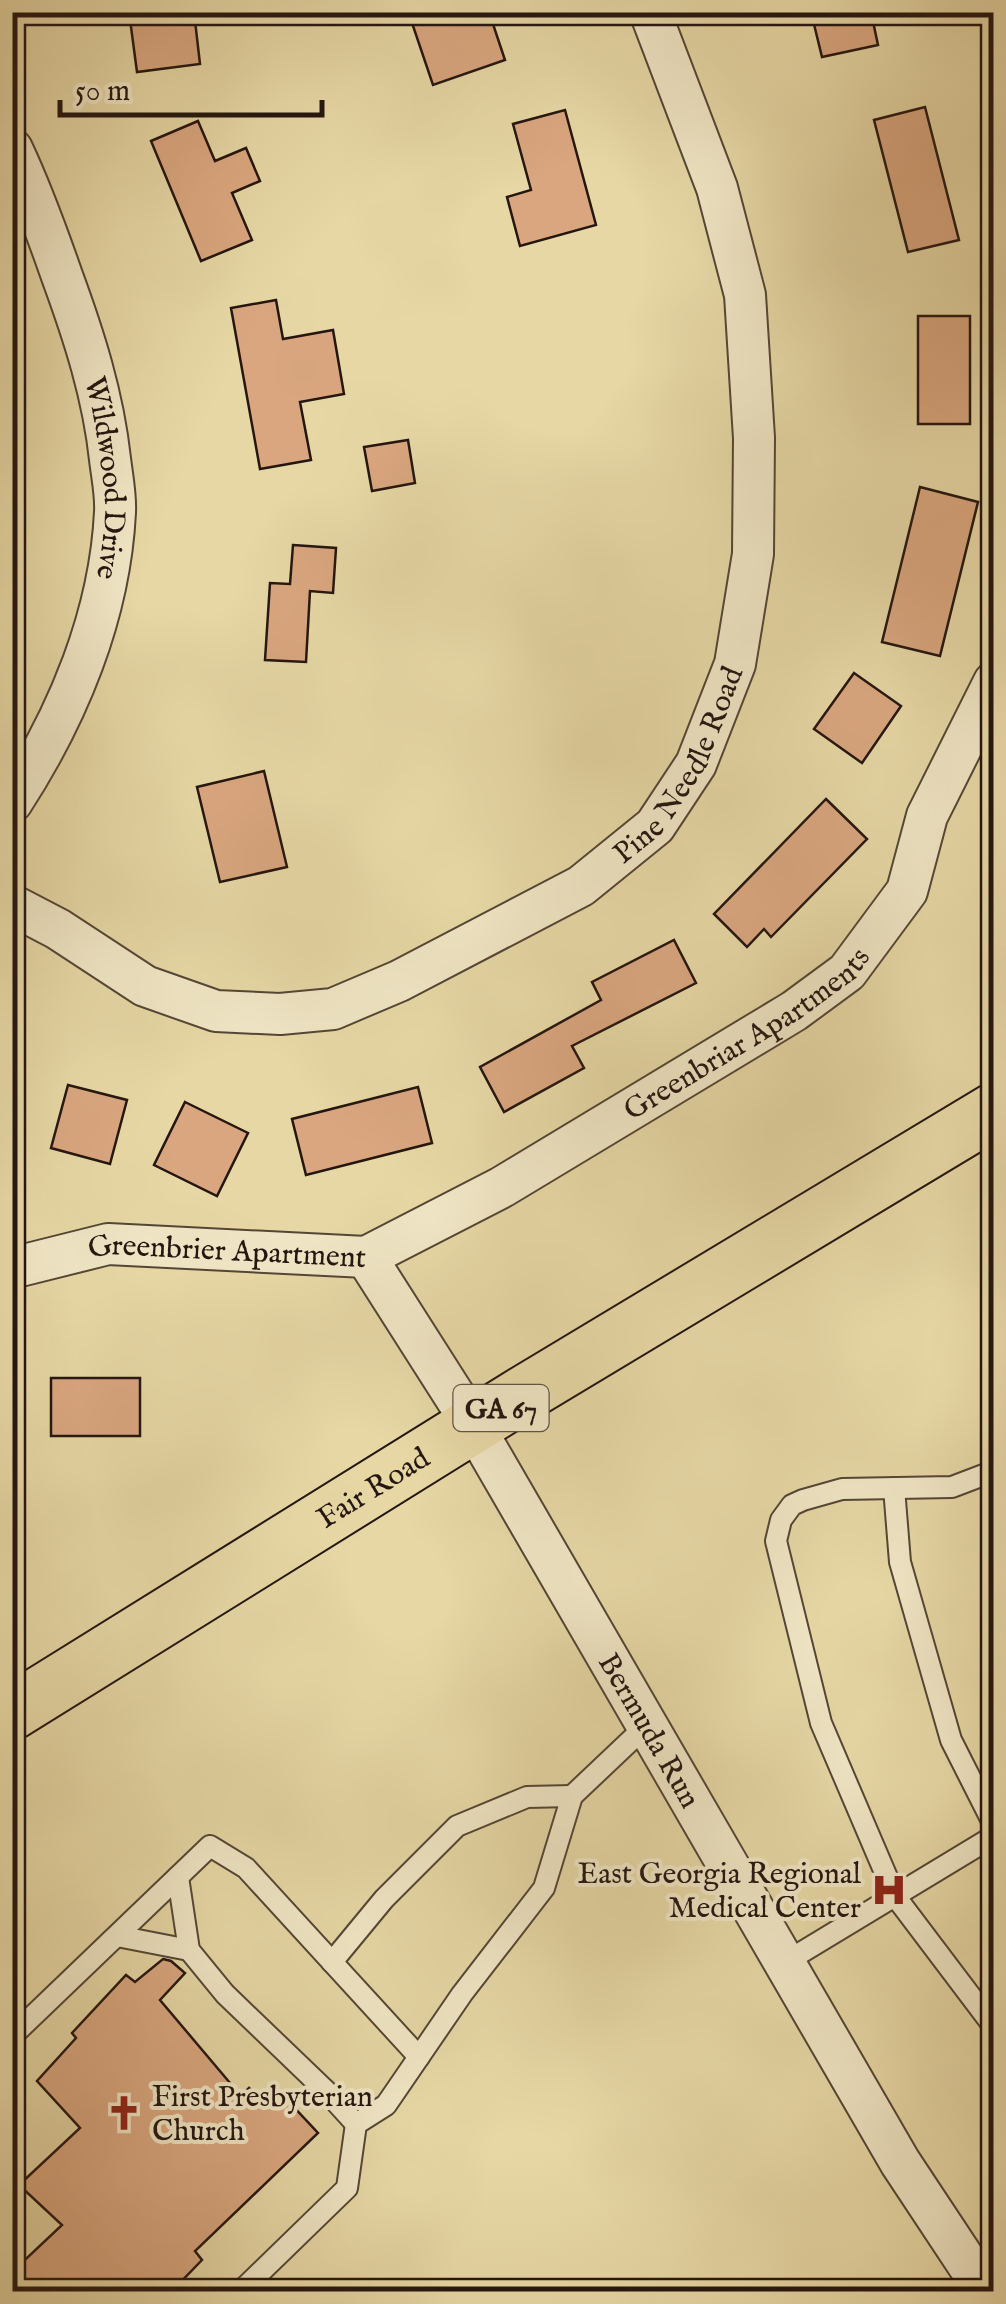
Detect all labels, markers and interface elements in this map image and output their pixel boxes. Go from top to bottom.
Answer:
scale bar [60,55,322,117]
text: 50 m [75,73,130,111]
street label: Wildwood Drive [74,373,132,582]
street label: Pine Needle Road [606,661,753,873]
street label: Greenbriar Apartments [617,941,880,1130]
street label: Greenbrier Apartment [84,1227,367,1278]
road number: GA 67 [454,1385,548,1431]
street label: Fair Road [311,1440,438,1538]
street label: Bermuda Run [588,1647,708,1816]
place label: East Georgia Regional Medical Center [578,1856,862,1928]
hospital icon: East Georgia Regional Medical Center [870,1871,908,1909]
place label: First Presbyterian Church [152,2079,373,2151]
church icon: First Presbyterian Church [105,2094,143,2132]

